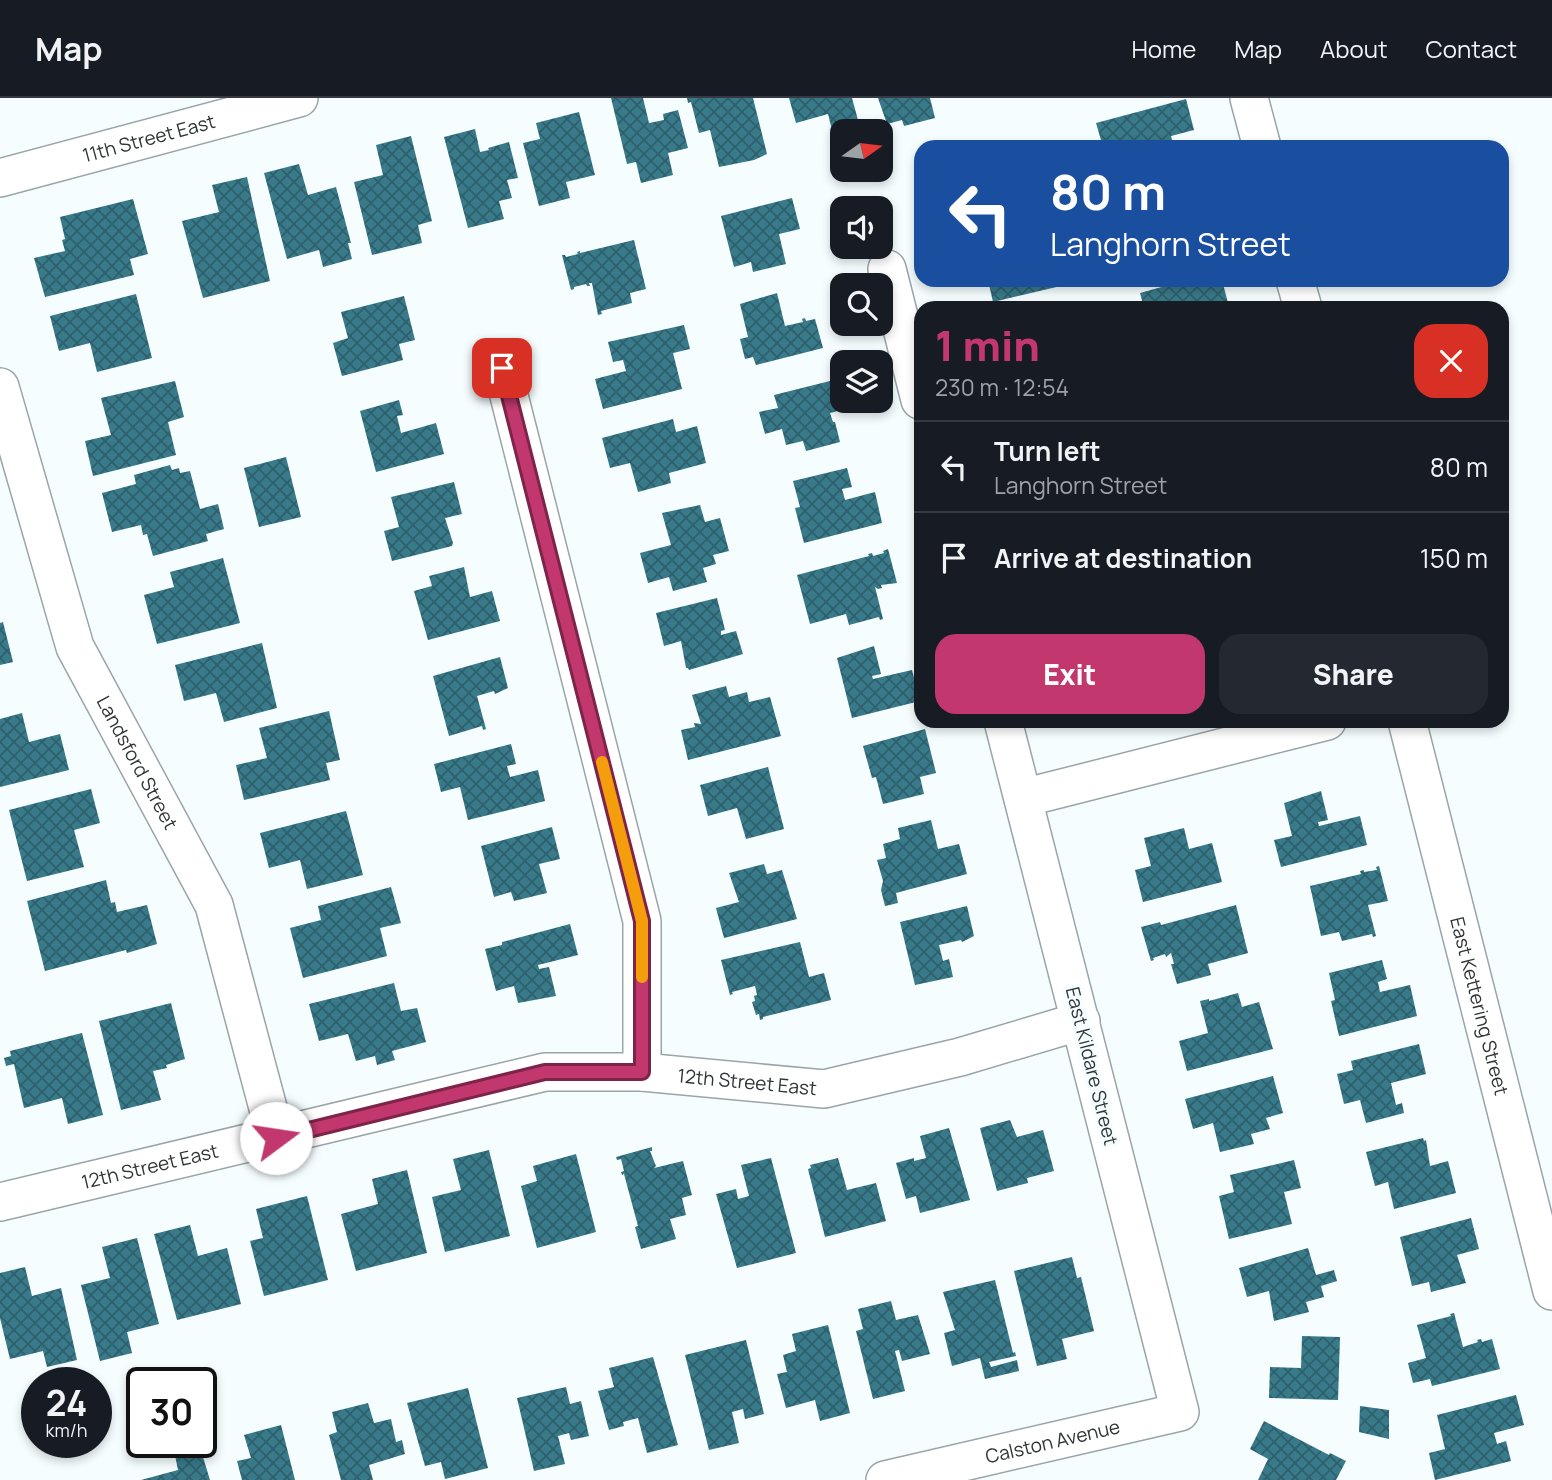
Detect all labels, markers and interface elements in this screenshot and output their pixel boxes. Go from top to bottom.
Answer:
text: Map [35,26,103,71]
text: Home [1131,32,1196,65]
text: Map [1234,32,1282,65]
text: About [1320,32,1388,65]
text: Contact [1426,32,1517,65]
street label: 11th Street East [80,108,218,168]
north arrow [830,119,892,182]
map controls [830,119,893,413]
text: 80 m [1050,158,1166,225]
icon: left [935,168,1026,259]
button: sound [830,196,893,259]
text: Langhorn Street [1050,222,1291,266]
button: search [830,273,893,336]
text: 1 min [935,316,1040,374]
button: close [1414,324,1488,398]
pin [472,338,532,398]
icon: arrive [483,349,521,387]
button: layers [830,350,893,413]
text: 230 m · 12:54 [935,371,1069,403]
text: Turn left [994,433,1101,469]
icon: left [935,448,973,486]
text: 80 m [1430,449,1488,485]
text: Langhorn Street [994,469,1167,501]
icon: arrive [935,539,973,577]
text: Arrive at destination [994,540,1252,576]
text: 150 m [1420,540,1488,576]
button: Exit [935,634,1205,714]
button: Share [1219,634,1488,714]
street label: Landsford Street [91,691,184,834]
street label: East Kettering Street [1444,914,1515,1098]
street label: East Kildare Street [1060,984,1124,1148]
street label: 12th Street East [677,1062,818,1101]
position arrow [239,1101,313,1175]
street label: 12th Street East [79,1137,221,1195]
speed limit sign: 30 [126,1367,217,1458]
text: 24 [46,1379,87,1427]
street label: Calston Avenue [983,1413,1122,1469]
text: km/h [46,1418,87,1442]

